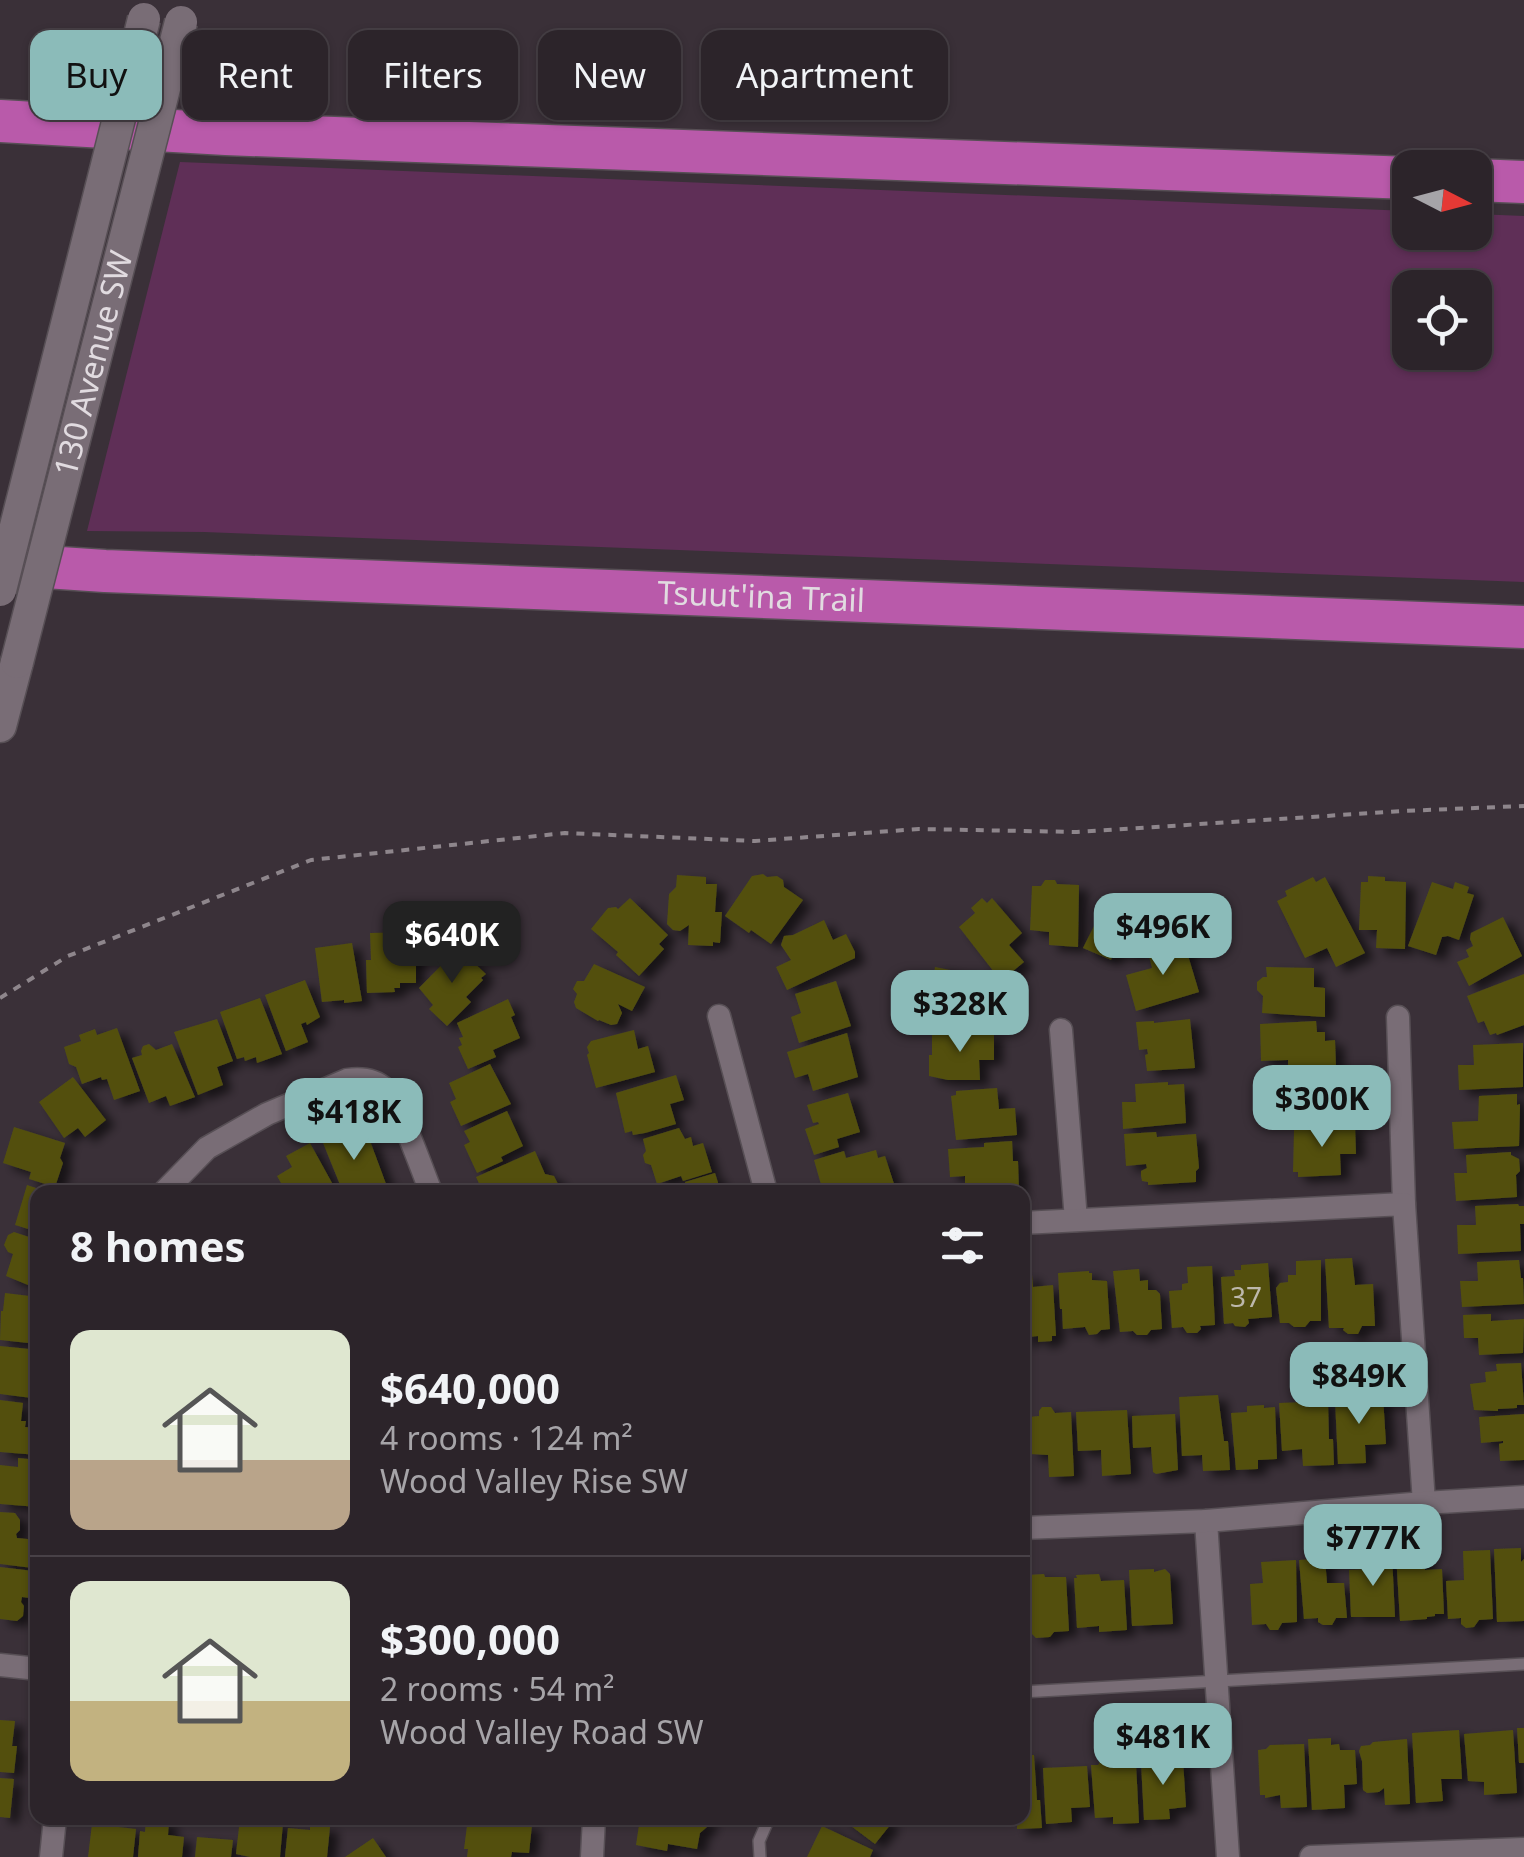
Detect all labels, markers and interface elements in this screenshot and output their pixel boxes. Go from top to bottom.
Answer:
chip: Buy [30,30,162,120]
chip: Rent [182,30,328,120]
chip: Filters [348,30,518,120]
chip: New [538,30,681,120]
chip: Apartment [701,30,948,120]
north arrow [1392,150,1492,250]
map controls [1392,150,1492,370]
street label: 130 Avenue SW [42,246,142,481]
button: locate [1392,270,1492,370]
street label: Tsuut'ina Trail [657,570,866,621]
pin: $496K [1093,893,1233,978]
pin: $640K [382,901,522,986]
text: $496K [1116,904,1210,947]
text: $640K [405,912,499,955]
pin: $328K [890,970,1030,1055]
text: $328K [913,981,1007,1024]
pin: $300K [1252,1065,1392,1150]
text: $300K [1275,1076,1369,1119]
pin: $418K [284,1078,424,1163]
text: $418K [307,1089,401,1132]
text: 8 homes [70,1217,246,1274]
icon: filters [935,1218,990,1273]
house number: 37 [1230,1277,1262,1315]
pin: $849K [1289,1342,1429,1427]
text: $849K [1312,1353,1406,1396]
text: $640,000 [380,1359,560,1416]
icon: home [150,1370,270,1490]
text: 4 rooms · 124 m² [380,1416,633,1459]
text: Wood Valley Rise SW [380,1459,688,1502]
pin: $777K [1303,1504,1443,1589]
text: $777K [1326,1515,1420,1558]
text: $300,000 [380,1610,560,1667]
icon: home [150,1621,270,1741]
text: 2 rooms · 54 m² [380,1667,614,1710]
pin: $481K [1093,1703,1233,1788]
text: Wood Valley Road SW [380,1710,703,1753]
text: $481K [1116,1714,1210,1757]

